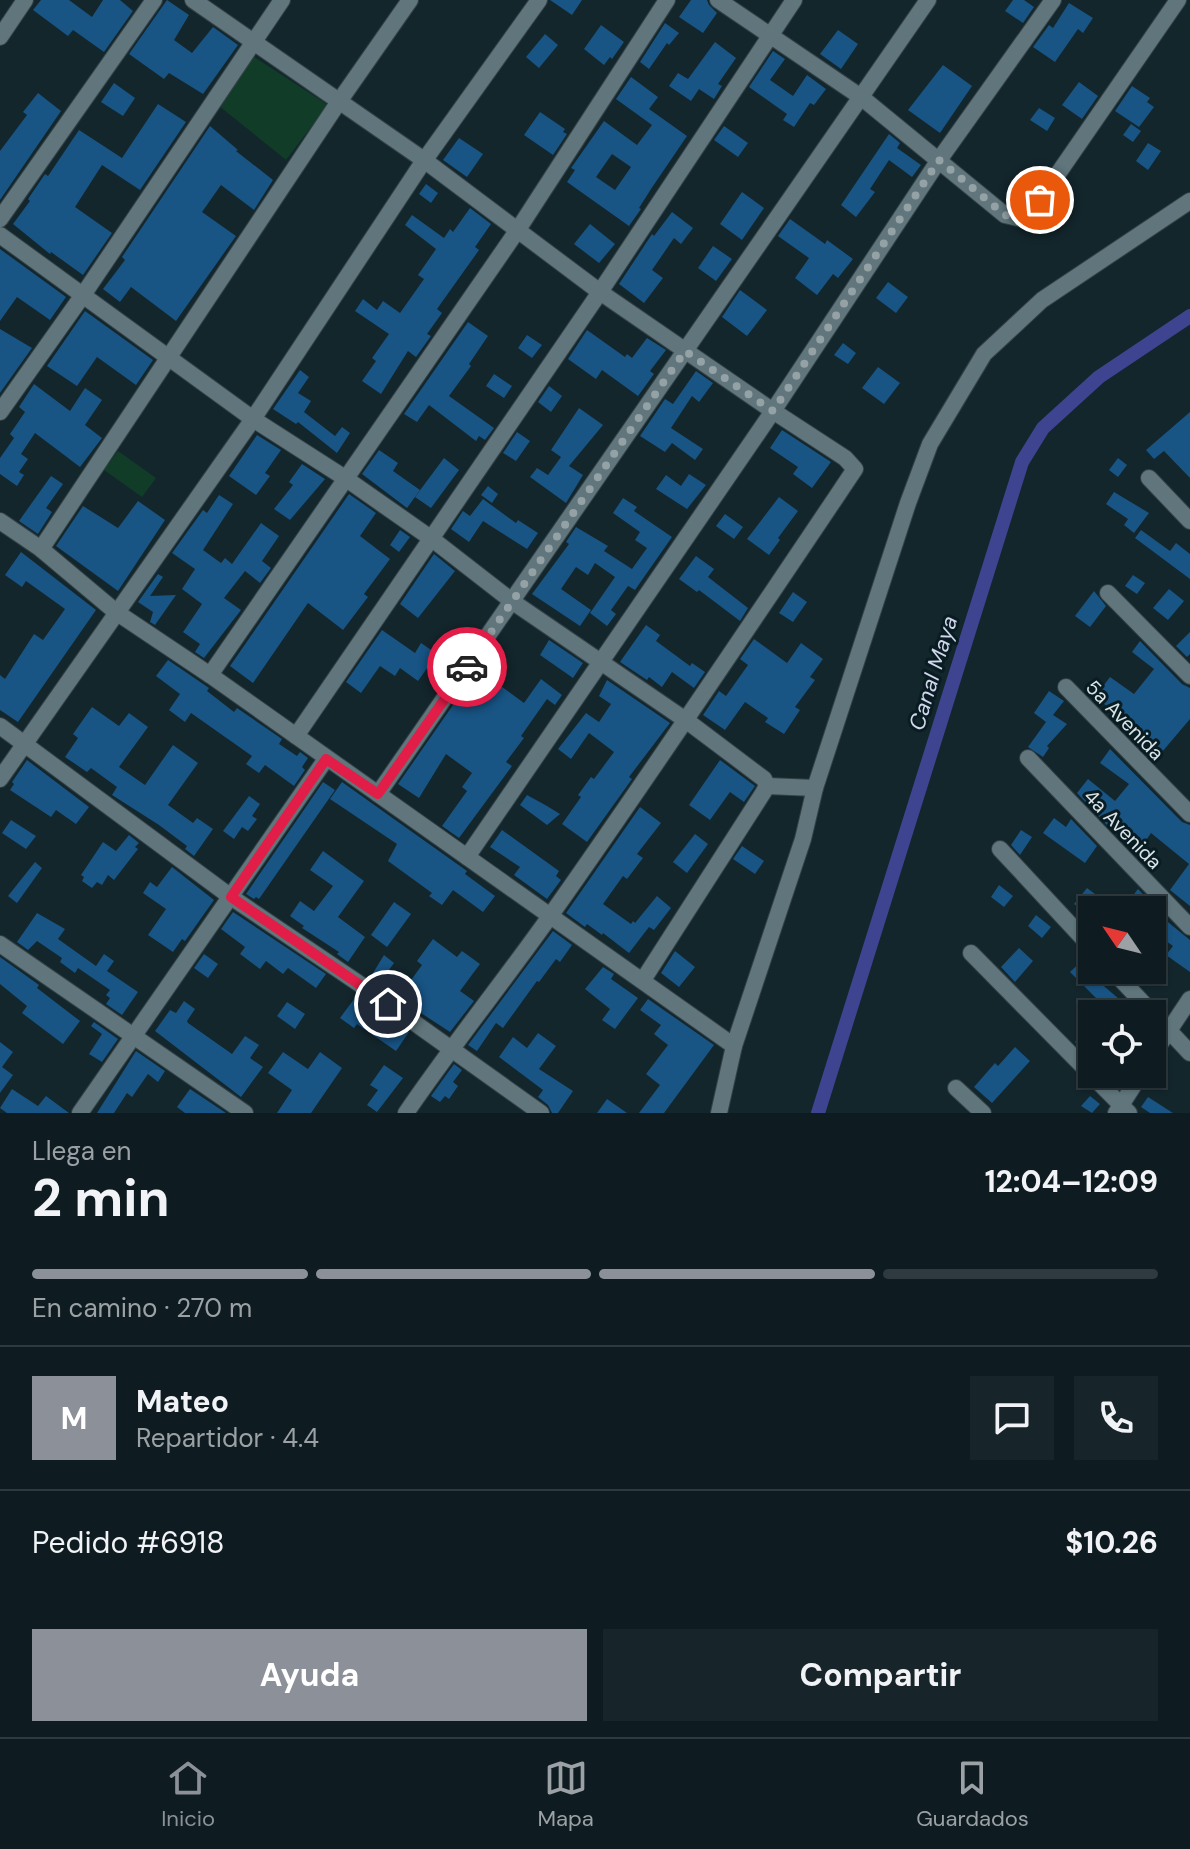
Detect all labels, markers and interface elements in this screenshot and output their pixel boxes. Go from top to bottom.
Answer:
pin [1006,166,1074,234]
icon: bag [1018,178,1062,222]
water label: Canal Maya [902,612,964,734]
courier [427,627,507,707]
icon: car [445,645,489,689]
street label: 5a Avenida [1080,674,1170,766]
street label: 4a Avenida [1078,783,1168,875]
north arrow [1078,896,1166,984]
map controls [1078,896,1166,1088]
pin [354,970,422,1038]
icon: home [366,982,410,1026]
button: locate [1078,1000,1166,1088]
text: Llega en [32,1134,131,1168]
text: 12:04–12:09 [985,1162,1158,1201]
text: 2 min [32,1164,170,1232]
text: En camino · 270 m [32,1291,252,1325]
button: chat [970,1376,1054,1460]
button: phone [1074,1376,1158,1460]
text: Mateo [136,1382,229,1421]
text: M [61,1399,87,1438]
text: Repartidor · 4.4 [136,1421,319,1455]
text: Pedido #6918 [32,1523,224,1562]
text: $10.26 [1065,1523,1158,1562]
button: Ayuda [32,1629,587,1721]
button: Compartir [603,1629,1158,1721]
tab: Inicio [161,1756,215,1833]
tab: Mapa [538,1756,594,1833]
tab: Guardados [916,1756,1029,1833]

